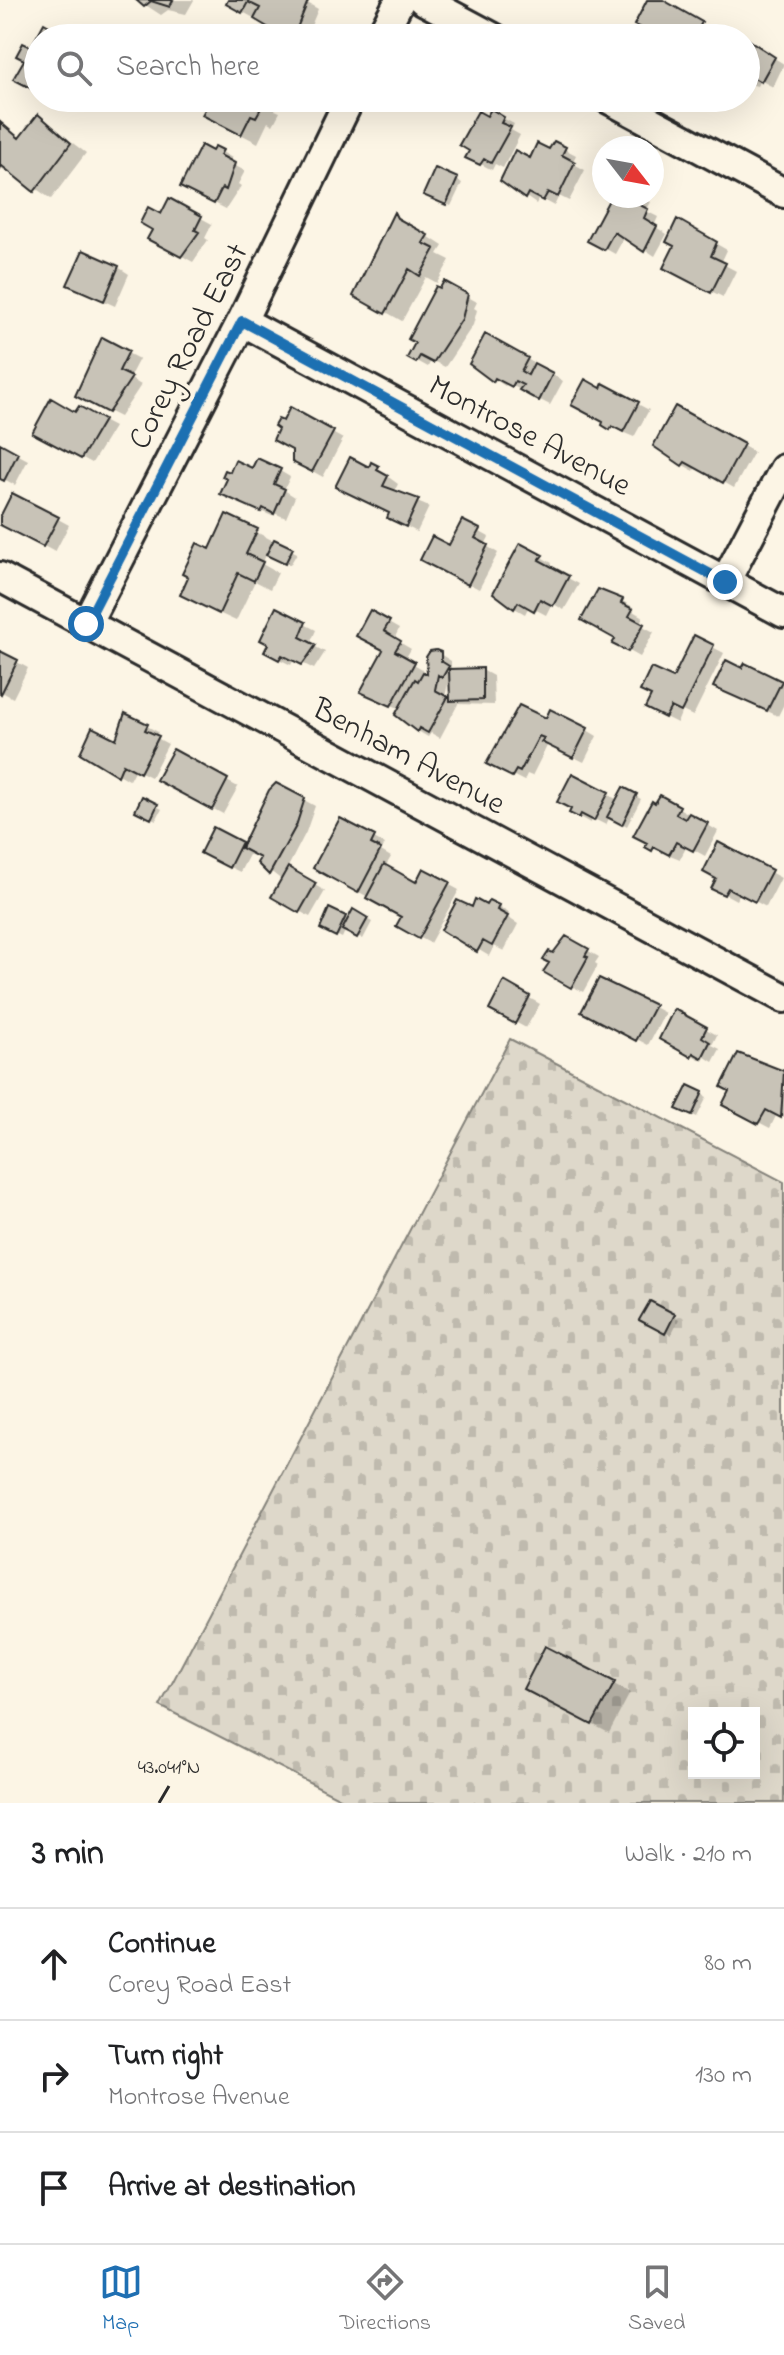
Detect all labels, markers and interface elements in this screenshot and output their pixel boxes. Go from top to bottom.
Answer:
search box [24,24,760,112]
icon: search [52,46,96,90]
text: Search here [116,46,260,90]
north arrow [592,136,664,208]
street label: Corey Road East [118,236,262,458]
street label: Montrose Avenue [419,364,639,511]
route end [707,564,743,600]
route start [68,606,104,642]
street label: Benham Avenue [302,687,513,829]
map controls [688,1707,760,1779]
button: locate [688,1707,760,1779]
text: 43.041°N [138,1754,200,1783]
text: 3 min [32,1830,104,1880]
text: Walk · 210 m [624,1836,752,1874]
text: Continue [108,1923,216,1967]
icon: ahead [32,1942,76,1986]
text: 80 m [704,1945,752,1983]
text: Corey Road East [108,1967,291,2005]
text: Turn right [108,2035,223,2079]
icon: right [32,2054,76,2098]
text: 130 m [695,2057,752,2095]
text: Montrose Avenue [108,2079,290,2117]
icon: arrive [32,2166,76,2210]
text: Arrive at destination [108,2166,356,2210]
tab: Map [99,2260,143,2340]
tab: Directions [340,2260,431,2340]
tab: Saved [628,2260,685,2340]

